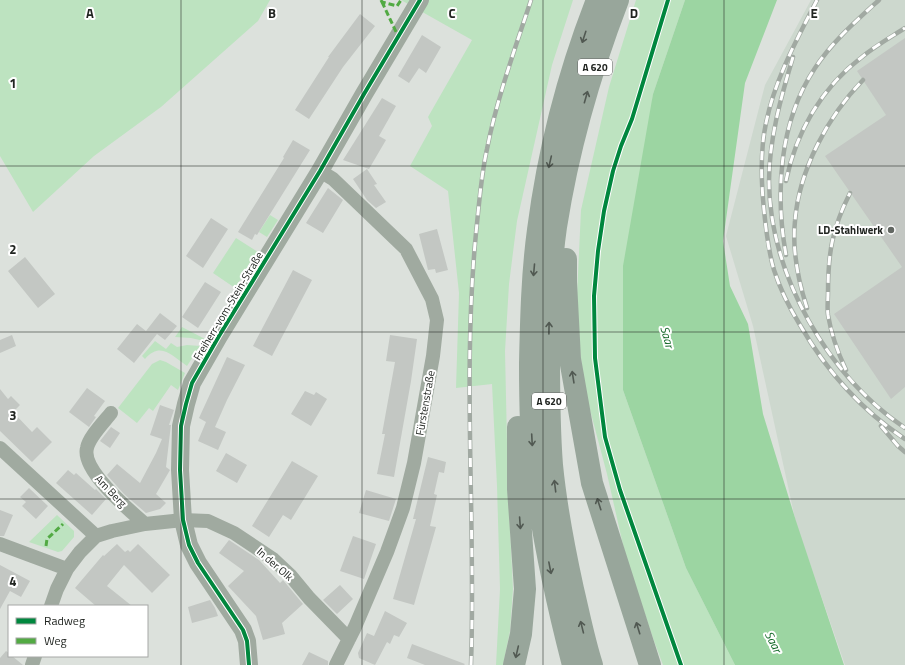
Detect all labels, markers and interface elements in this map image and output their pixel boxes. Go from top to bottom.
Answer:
text: A [86,3,94,23]
text: B [268,3,276,23]
text: C [448,3,456,23]
text: D [630,3,638,23]
text: E [810,3,818,23]
one-way arrow [580,30,587,43]
road number: A 620 [578,59,612,75]
text: 1 [9,73,17,93]
one-way arrow [583,91,590,104]
one-way arrow [545,155,553,168]
place label: LD-Stahlwerk [818,222,883,238]
marker: LD-Stahlwerk [886,225,896,235]
text: 2 [9,239,17,259]
street label: Freiherr-vom-Stein-Straße [189,248,267,363]
one-way arrow [530,263,538,276]
one-way arrow [545,322,553,335]
water label: Saar [655,324,680,352]
street label: Fürstenstraße [411,369,439,437]
one-way arrow [568,371,576,384]
road number: A 620 [532,393,566,409]
text: 3 [9,405,17,425]
one-way arrow [529,433,536,446]
street label: Am Berg [91,471,131,511]
one-way arrow [551,480,559,493]
one-way arrow [594,498,602,510]
one-way arrow [517,516,524,529]
street label: In der Olk [253,544,297,585]
one-way arrow [547,561,555,574]
text: 4 [9,571,17,591]
legend [8,605,148,657]
text: Radweg [44,611,85,630]
one-way arrow [578,621,585,634]
one-way arrow [634,621,641,634]
water label: Saar [760,628,788,658]
text: Weg [44,631,67,650]
one-way arrow [513,645,521,658]

